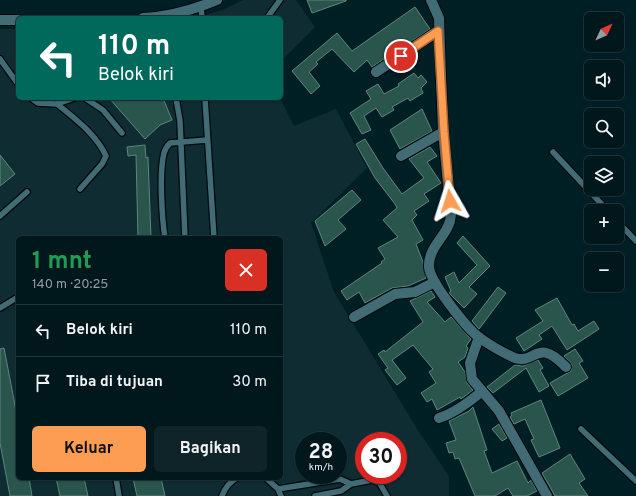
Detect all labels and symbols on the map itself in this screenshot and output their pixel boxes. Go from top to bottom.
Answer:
north arrow [584,12,624,52]
pin [384,39,418,73]
position arrow [429,180,471,222]
speed limit sign: 30 [355,432,407,484]

